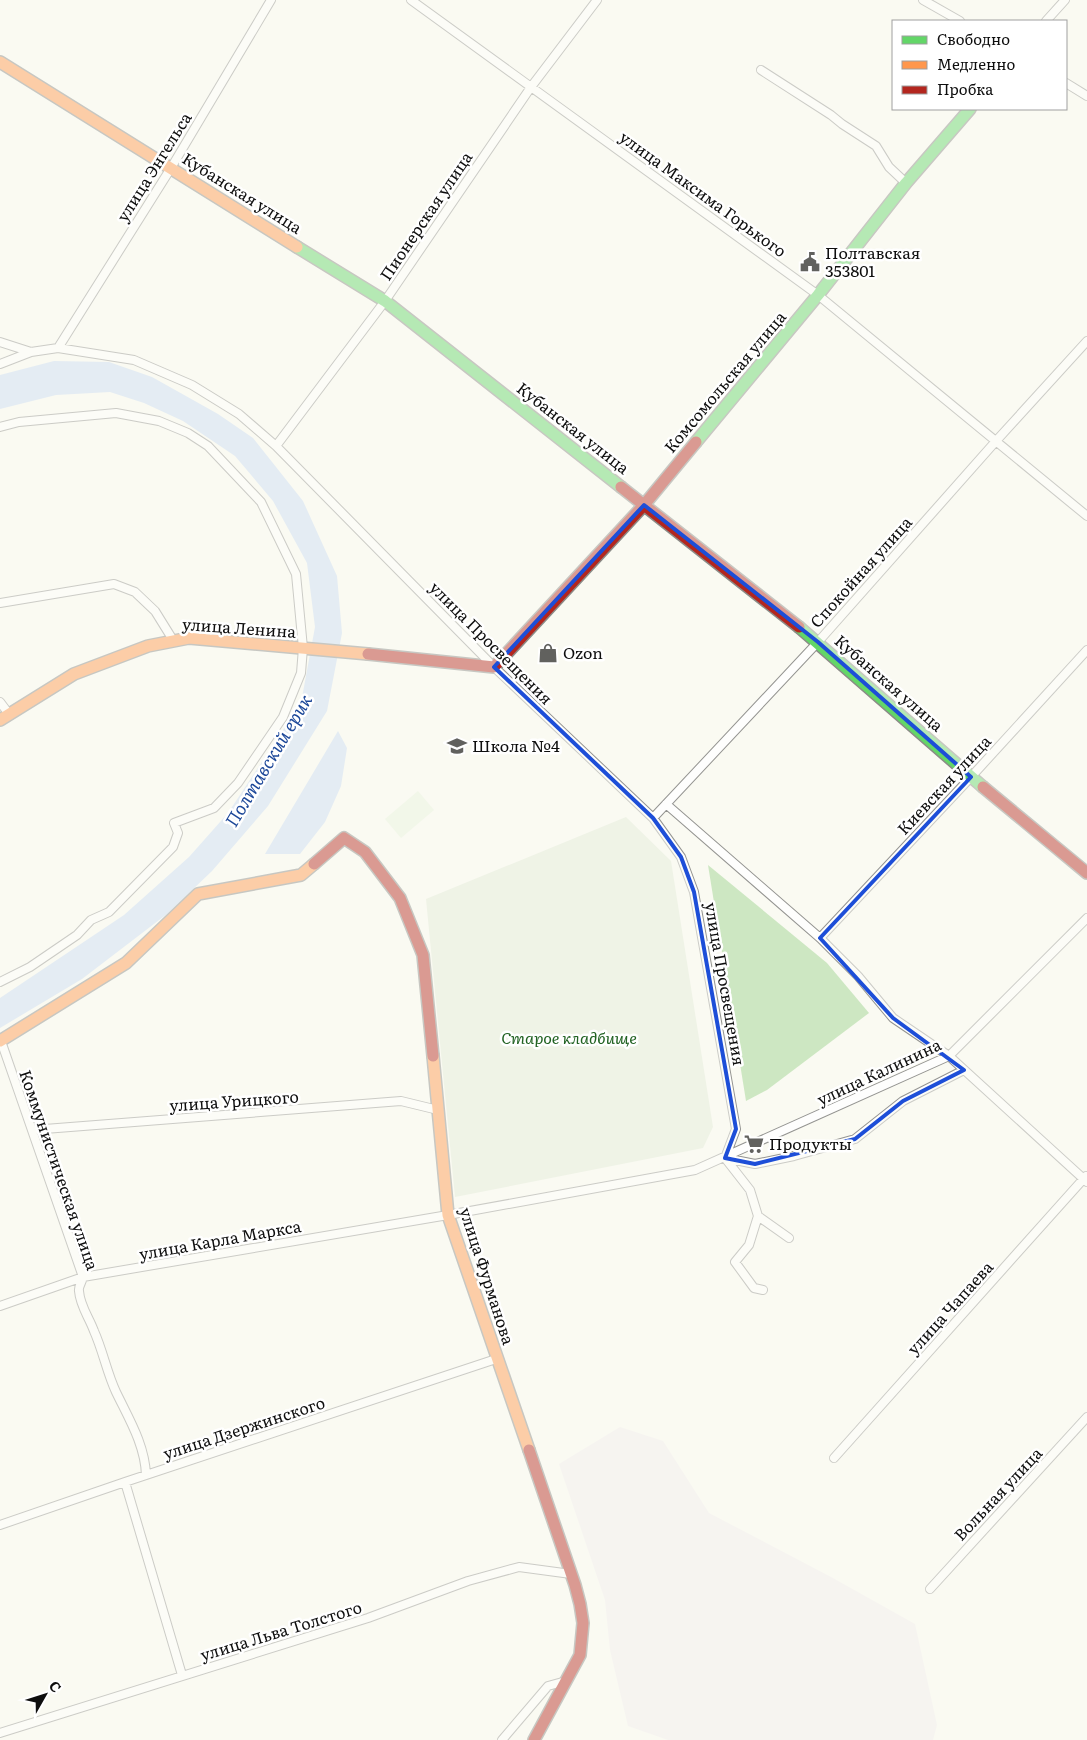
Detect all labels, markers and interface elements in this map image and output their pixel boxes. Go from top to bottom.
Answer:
legend [892,20,1067,110]
text: Свободно [937,27,1010,50]
text: Медленно [937,52,1015,75]
text: Пробка [937,77,994,100]
street label: улица Энгельса [110,107,197,226]
street label: улица Максима Горького [615,124,792,262]
street label: Кубанская улица [178,146,307,239]
street label: Пионерская улица [373,146,478,285]
place label: Полтавская 353801 [825,240,920,282]
public building icon: Полтавская 353801 [799,251,821,273]
street label: Комсомольская улица [658,305,791,457]
street label: Кубанская улица [512,376,635,479]
street label: Спокойная улица [804,510,917,632]
street label: улица Просвещения [425,575,559,709]
street label: улица Ленина [181,611,297,643]
street label: Кубанская улица [830,628,950,737]
place label: Ozon [563,640,603,664]
shop icon: Ozon [537,642,559,664]
water label: Полтавский ерик [217,689,318,832]
street label: Киевская улица [891,729,996,839]
place label: Школа №4 [472,733,560,757]
school or university icon: Школа №4 [446,735,468,757]
street label: улица Просвещения [700,900,752,1067]
park label: Старое кладбище [501,1025,637,1049]
street label: улица Калинина [812,1032,945,1110]
street label: Коммунистическая улица [14,1066,106,1273]
street label: улица Урицкого [168,1084,299,1116]
place label: Продукты [769,1131,852,1155]
supermarket icon: Продукты [743,1133,765,1155]
street label: улица Фурманова [454,1204,522,1348]
street label: улица Карла Маркса [137,1213,303,1265]
street label: улица Чапаева [901,1255,998,1359]
street label: улица Дзержинского [160,1390,328,1465]
street label: Вольная улица [948,1441,1047,1545]
street label: улица Льва Толстого [197,1594,364,1666]
north arrow [20,1670,70,1720]
text: С [45,1676,67,1696]

